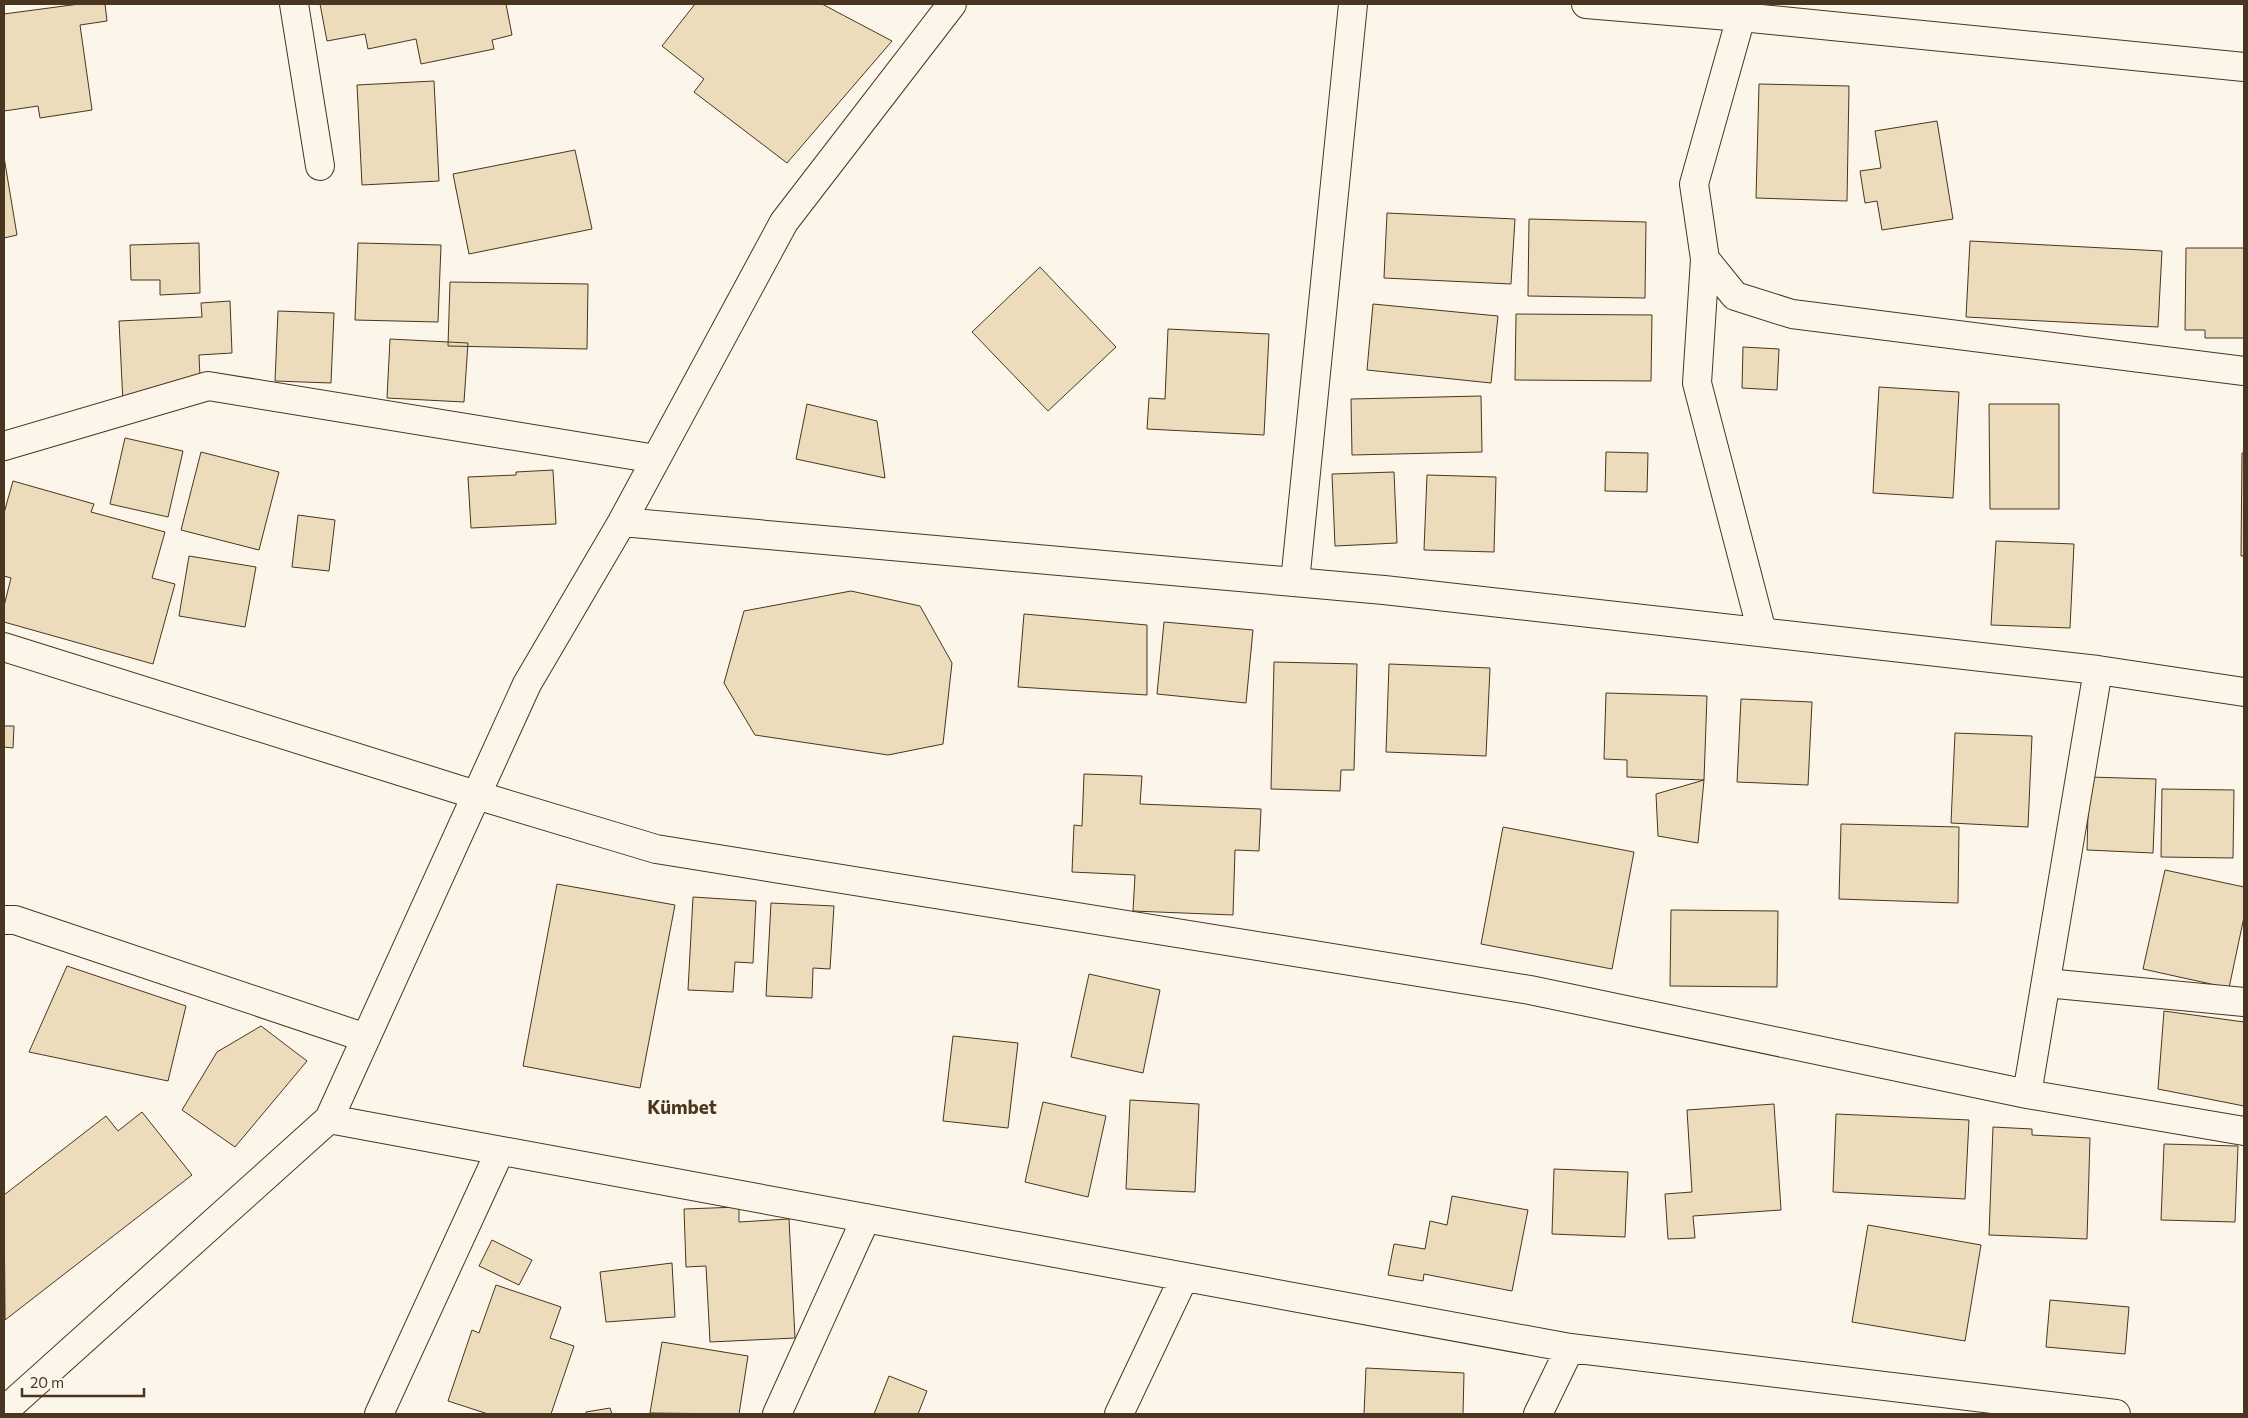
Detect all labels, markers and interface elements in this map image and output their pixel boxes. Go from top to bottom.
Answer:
district label: Kümbet [647,1095,717,1118]
scale bar [22,1366,145,1398]
text: 20 m [30,1373,64,1391]

